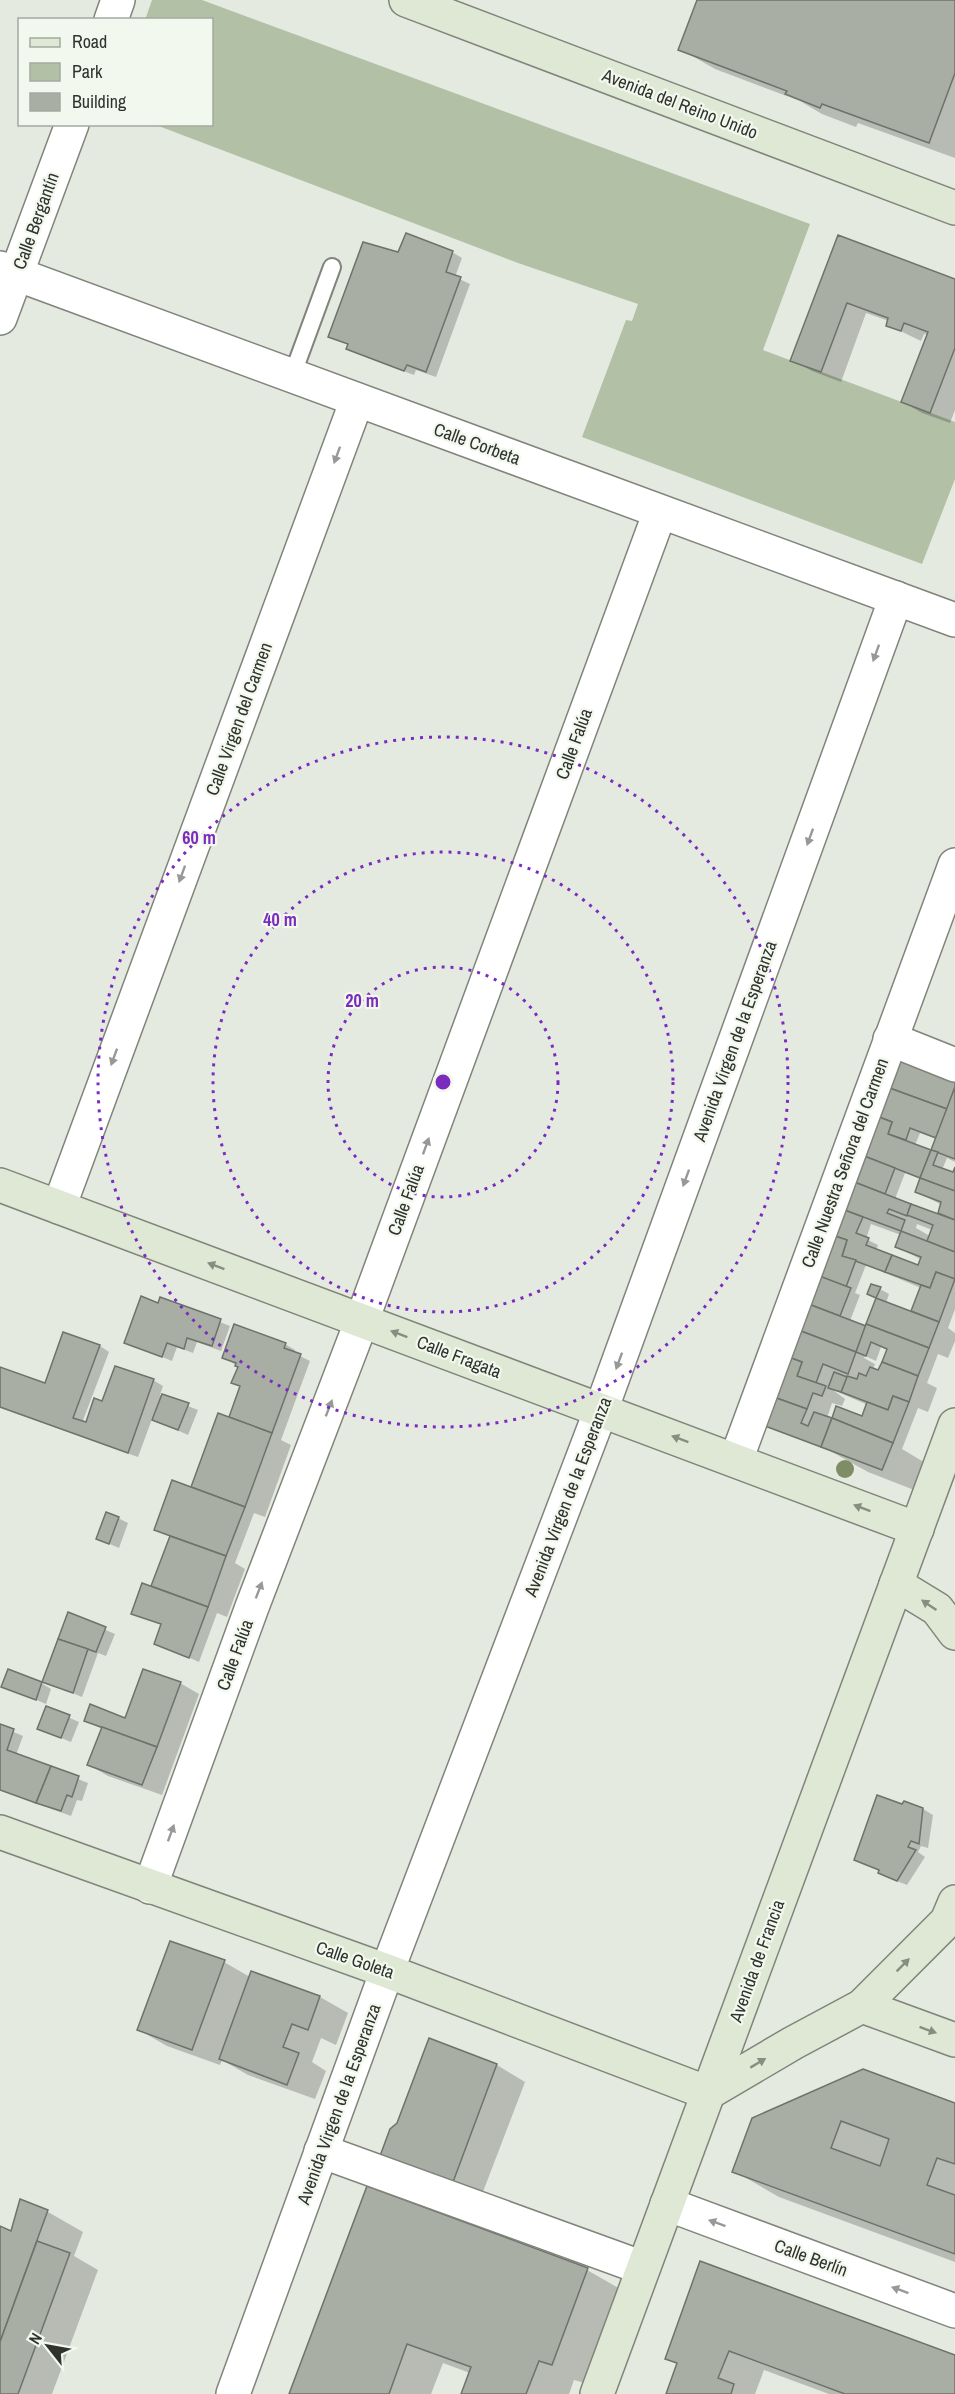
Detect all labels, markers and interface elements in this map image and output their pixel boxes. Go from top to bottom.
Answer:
legend [18,18,213,126]
text: Road [72,29,107,54]
text: Park [72,59,103,84]
street label: Avenida del Reino Unido [598,62,762,145]
text: Building [72,89,127,114]
street label: Calle Bergantín [6,169,65,273]
street label: Calle Corbeta [430,416,524,471]
one-way arrow [331,446,341,464]
street label: Calle Virgen del Carmen [199,639,278,799]
one-way arrow [871,645,881,663]
street label: Calle Falúa [549,705,598,783]
text: 60 m [182,825,216,850]
one-way arrow [804,828,814,846]
one-way arrow [176,865,186,883]
text: 40 m [263,907,297,932]
street label: Avenida Virgen de la Esperanza [686,937,783,1146]
text: 20 m [345,988,379,1013]
one-way arrow [109,1048,119,1066]
street label: Calle Nuestra Señora del Carmen [795,1054,894,1271]
centre of rings [433,1072,453,1092]
one-way arrow [422,1137,431,1155]
street label: Calle Falúa [381,1161,430,1239]
one-way arrow [680,1169,690,1187]
one-way arrow [207,1260,225,1270]
one-way arrow [390,1329,408,1338]
street label: Calle Fragata [413,1329,505,1384]
one-way arrow [614,1352,624,1370]
street label: Avenida Virgen de la Esperanza [518,1393,617,1601]
one-way arrow [324,1399,334,1417]
one-way arrow [671,1434,689,1444]
one-way arrow [853,1503,871,1513]
one-way arrow [255,1581,264,1599]
one-way arrow [921,1600,937,1611]
street label: Calle Falúa [210,1616,259,1694]
one-way arrow [167,1823,177,1841]
street label: Avenida de Francia [722,1896,790,2026]
street label: Calle Goleta [313,1934,398,1985]
one-way arrow [896,1958,910,1972]
street label: Avenida Virgen de la Esperanza [290,2000,387,2209]
one-way arrow [919,2026,937,2036]
one-way arrow [750,2058,766,2069]
one-way arrow [708,2217,726,2227]
street label: Calle Berlín [771,2233,851,2282]
one-way arrow [891,2285,909,2295]
north arrow [18,2316,78,2376]
text: N [23,2329,47,2348]

